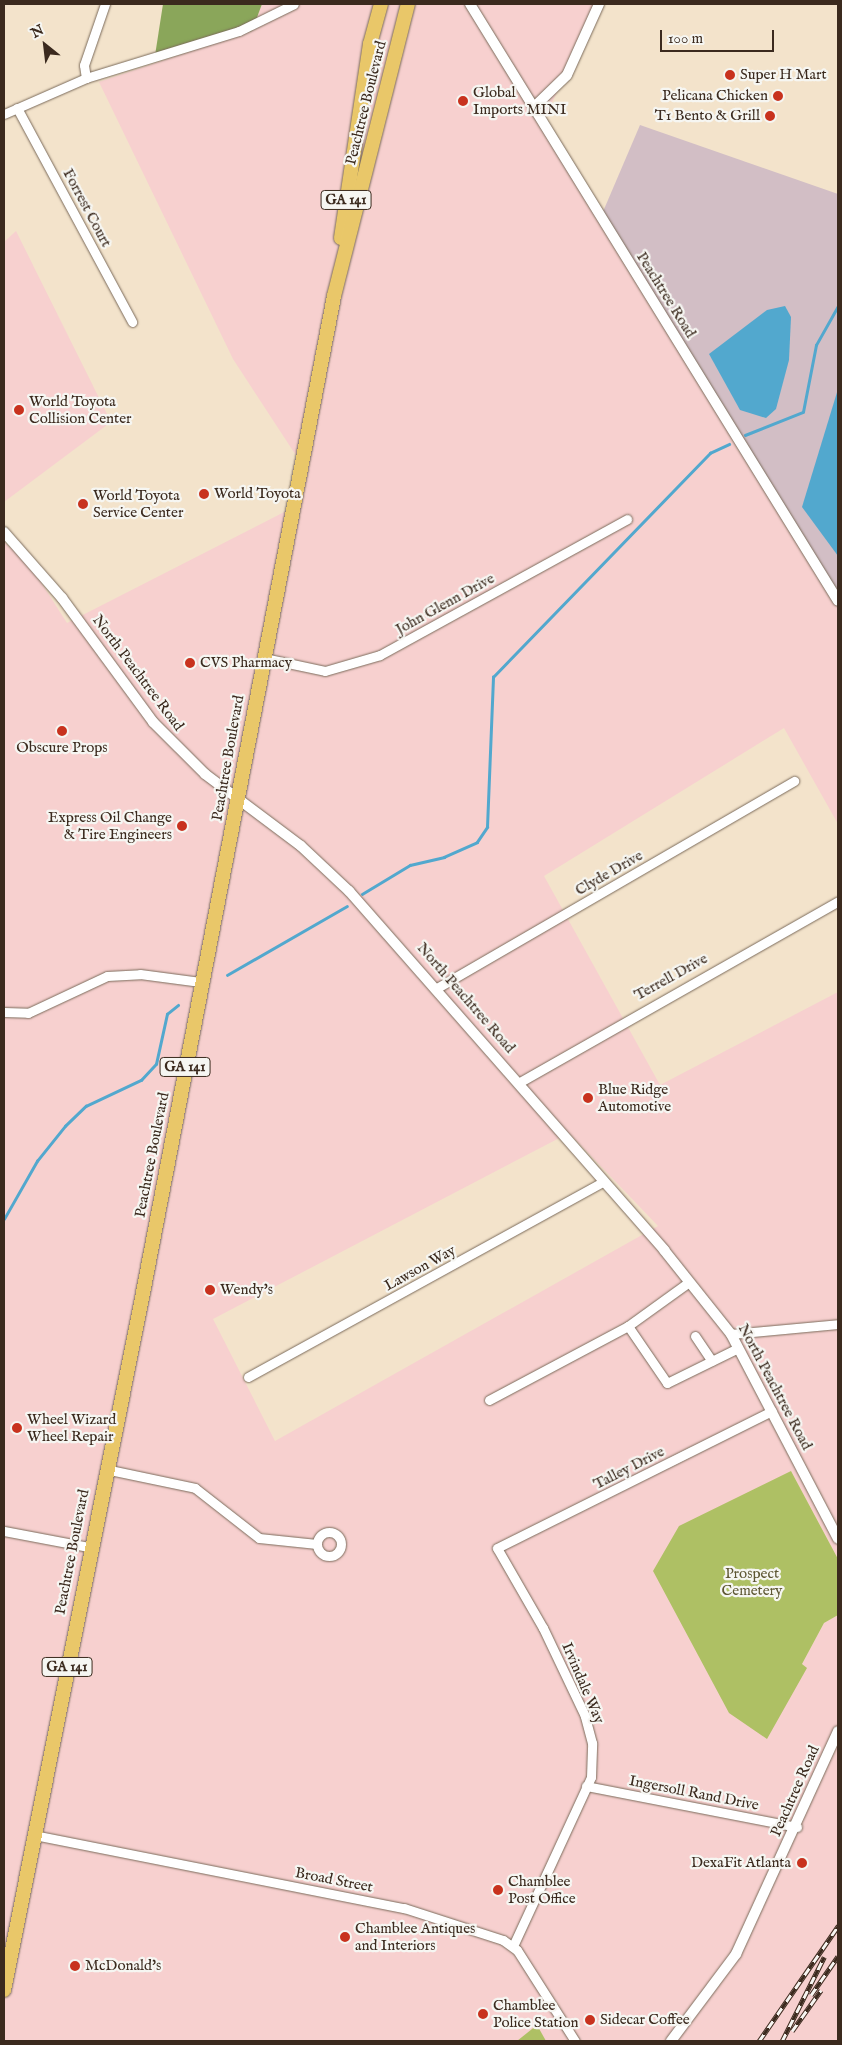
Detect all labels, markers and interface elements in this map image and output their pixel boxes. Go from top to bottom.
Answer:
north arrow [20,20,70,70]
scale bar [662,20,776,52]
text: N [28,21,47,43]
text: 100 m [668,29,703,48]
street label: Peachtree Boulevard [342,39,390,167]
place label: Super H Mart [740,66,827,84]
marker: Super H Mart [724,69,736,81]
place label: Global Imports MINI [473,83,566,118]
place label: Pelicana Chicken [662,87,768,105]
marker: Pelicana Chicken [772,90,784,102]
marker: Global Imports MINI [457,95,469,107]
place label: T1 Bento & Grill [655,107,760,125]
marker: T1 Bento & Grill [764,110,776,122]
street label: Forrest Court [59,166,115,250]
road number: GA 141 [320,188,372,212]
street label: Peachtree Road [632,249,700,341]
place label: World Toyota Collision Center [29,392,132,427]
marker: World Toyota Collision Center [13,404,25,416]
place label: World Toyota [214,485,301,503]
place label: World Toyota Service Center [93,486,183,521]
marker: World Toyota [198,488,210,500]
marker: World Toyota Service Center [77,498,89,510]
street label: John Glenn Drive [393,569,497,639]
street label: North Peachtree Road [89,612,187,734]
place label: CVS Pharmacy [200,654,292,672]
marker: CVS Pharmacy [184,657,196,669]
street label: Peachtree Boulevard [208,694,248,822]
marker: Obscure Props [56,725,68,737]
place label: Obscure Props [16,739,108,757]
place label: Express Oil Change & Tire Engineers [48,808,172,843]
marker: Express Oil Change & Tire Engineers [176,820,188,832]
street label: Clyde Drive [572,847,646,899]
street label: North Peachtree Road [413,939,519,1057]
street label: Terrell Drive [631,950,711,1004]
road number: GA 141 [159,1056,211,1078]
place label: Blue Ridge Automotive [598,1080,671,1115]
street label: Peachtree Boulevard [131,1091,173,1219]
marker: Blue Ridge Automotive [582,1092,594,1104]
street label: Lawson Way [381,1241,459,1295]
place label: Wendy's [220,1281,273,1299]
marker: Wendy's [204,1284,216,1296]
street label: North Peachtree Road [734,1321,816,1453]
place label: Wheel Wizard Wheel Repair [27,1410,116,1445]
marker: Wheel Wizard Wheel Repair [11,1422,23,1434]
street label: Talley Drive [591,1443,667,1493]
street label: Peachtree Boulevard [51,1488,93,1616]
park label: Prospect Cemetery [722,1564,782,1599]
street label: Irvindale Way [558,1640,608,1726]
road number: GA 141 [41,1655,93,1678]
street label: Peachtree Road [767,1743,823,1839]
street label: Ingersoll Rand Drive [628,1772,760,1814]
place label: DexaFit Atlanta [691,1854,791,1872]
marker: DexaFit Atlanta [795,1856,809,1870]
street label: Broad Street [294,1864,374,1896]
place label: Chamblee Post Office [508,1872,576,1907]
marker: Chamblee Post Office [492,1884,504,1896]
place label: Chamblee Antiques and Interiors [355,1919,475,1954]
marker: Chamblee Antiques and Interiors [339,1931,351,1943]
place label: McDonald's [85,1957,161,1975]
marker: McDonald's [69,1960,81,1972]
place label: Chamblee Police Station [493,1996,578,2031]
marker: Chamblee Police Station [477,2008,489,2020]
place label: Sidecar Coffee [600,2011,690,2029]
marker: Sidecar Coffee [584,2014,596,2026]

